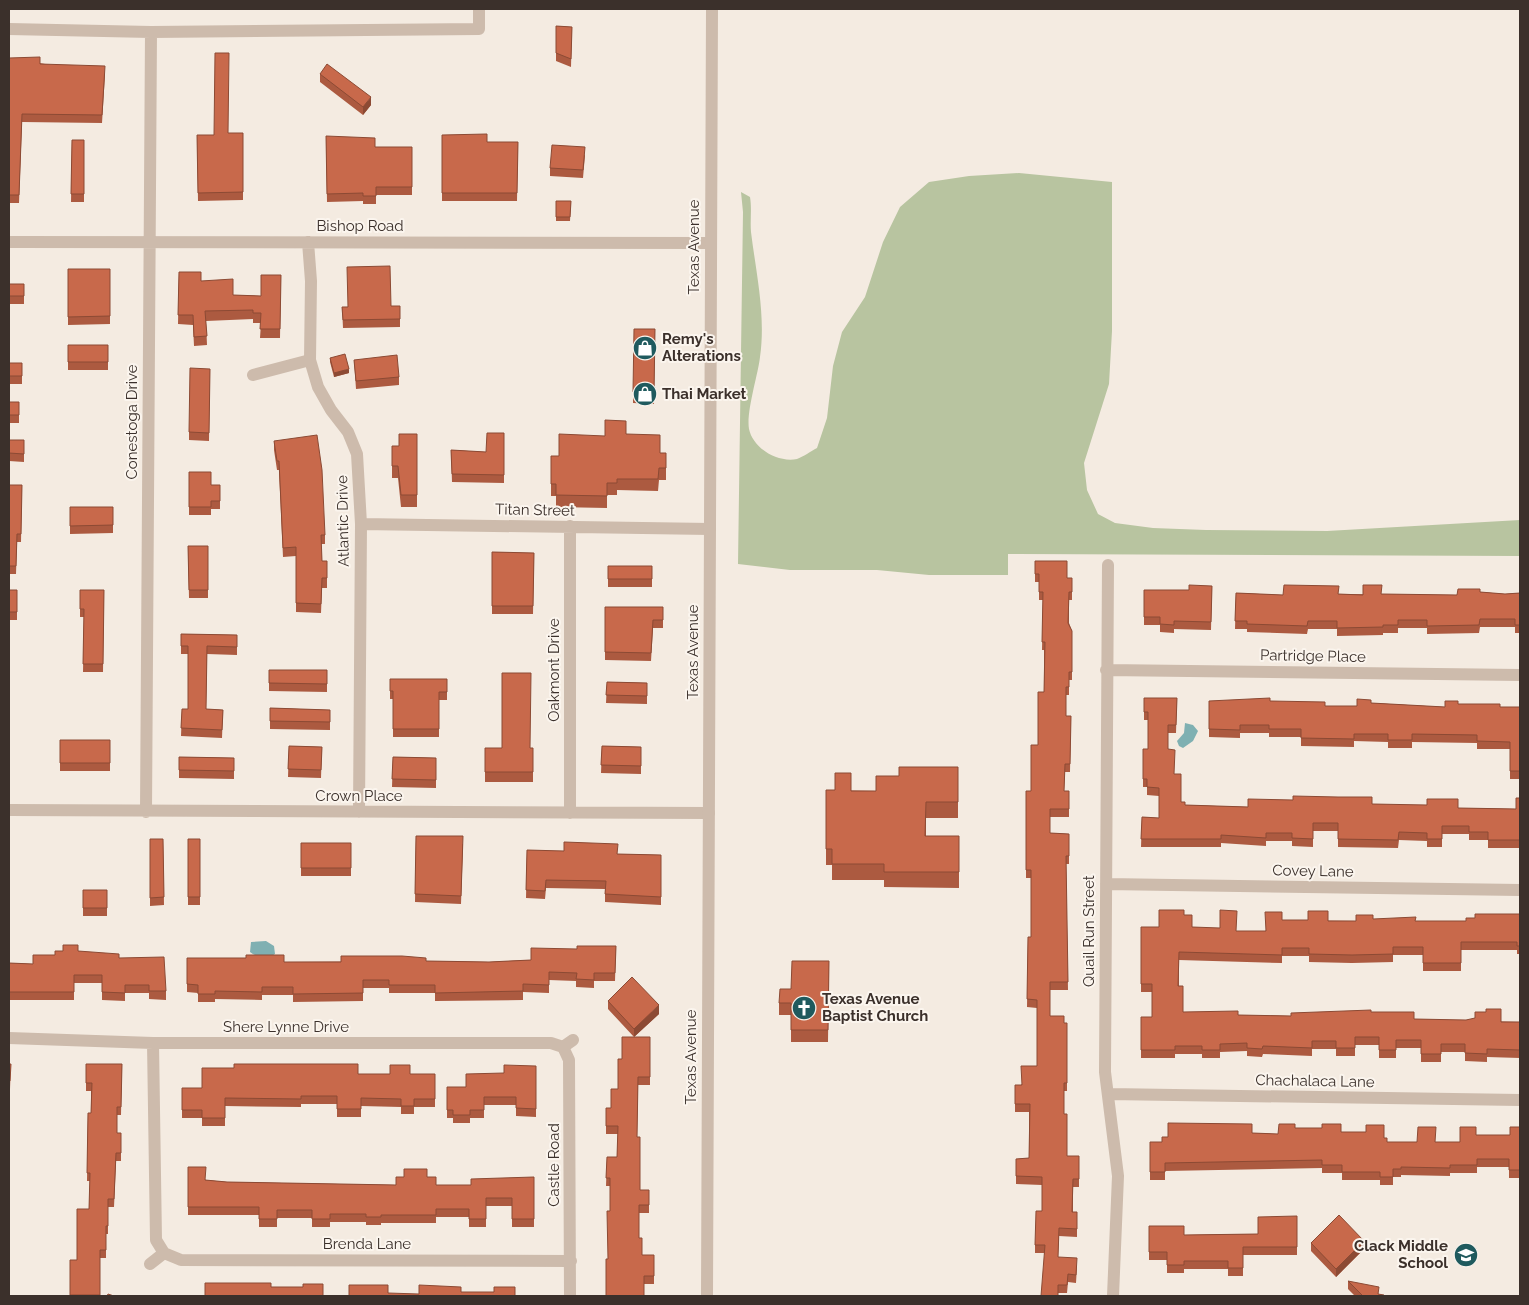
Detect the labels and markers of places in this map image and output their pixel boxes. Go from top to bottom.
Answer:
place label: Remy's Alterations [662,330,741,365]
shop icon: Remy's Alterations [632,335,658,361]
shop icon: Thai Market [632,381,658,407]
place label: Thai Market [662,385,747,403]
place label: Texas Avenue Baptist Church [822,990,928,1025]
church icon: Texas Avenue Baptist Church [791,995,817,1021]
place label: Clack Middle School [1354,1237,1448,1272]
school or university icon: Clack Middle School [1453,1242,1479,1268]

